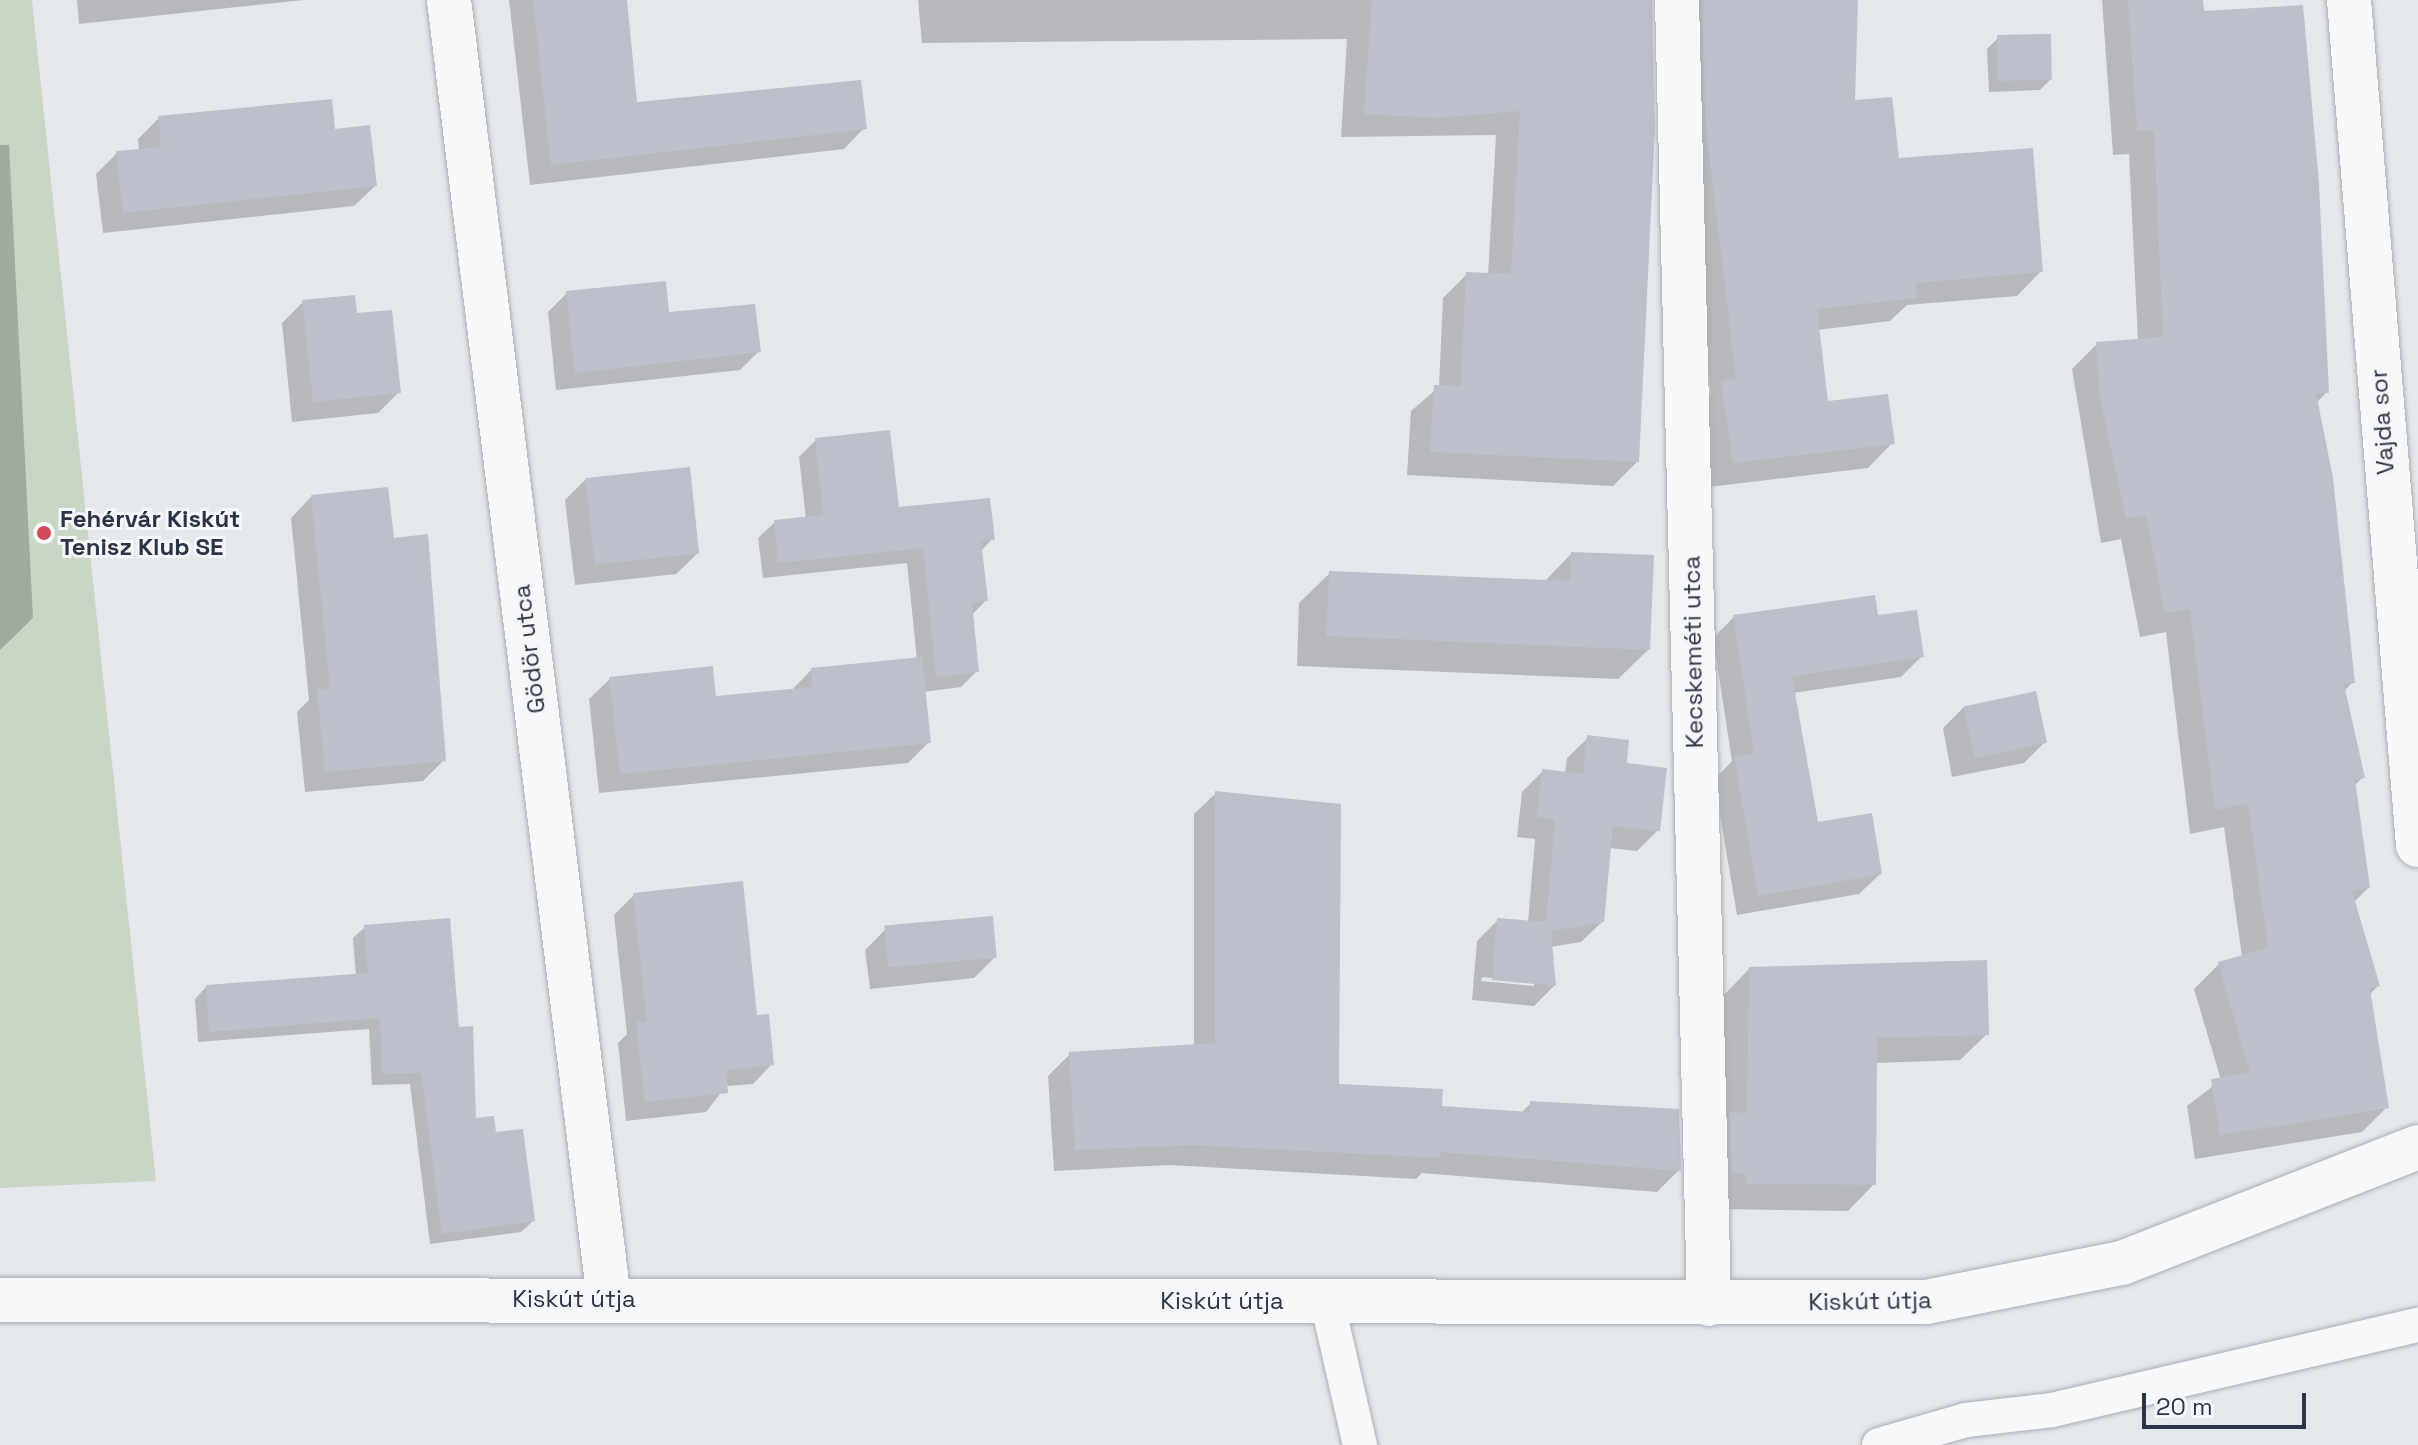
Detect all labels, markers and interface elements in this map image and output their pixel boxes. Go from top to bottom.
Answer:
street label: Vajda sor [2364,368,2400,476]
place label: Fehérvár Kiskút Tenisz Klub SE [60,505,240,561]
marker: Fehérvár Kiskút Tenisz Klub SE [35,524,53,542]
street label: Kecskeméti utca [1677,555,1709,749]
street label: Gödör utca [507,583,551,715]
street label: Kiskút útja [512,1285,636,1313]
street label: Kiskút útja [1808,1286,1932,1316]
street label: Kiskút útja [1160,1287,1284,1315]
scale bar [2146,1377,2310,1427]
text: 20 m [2156,1391,2213,1422]

